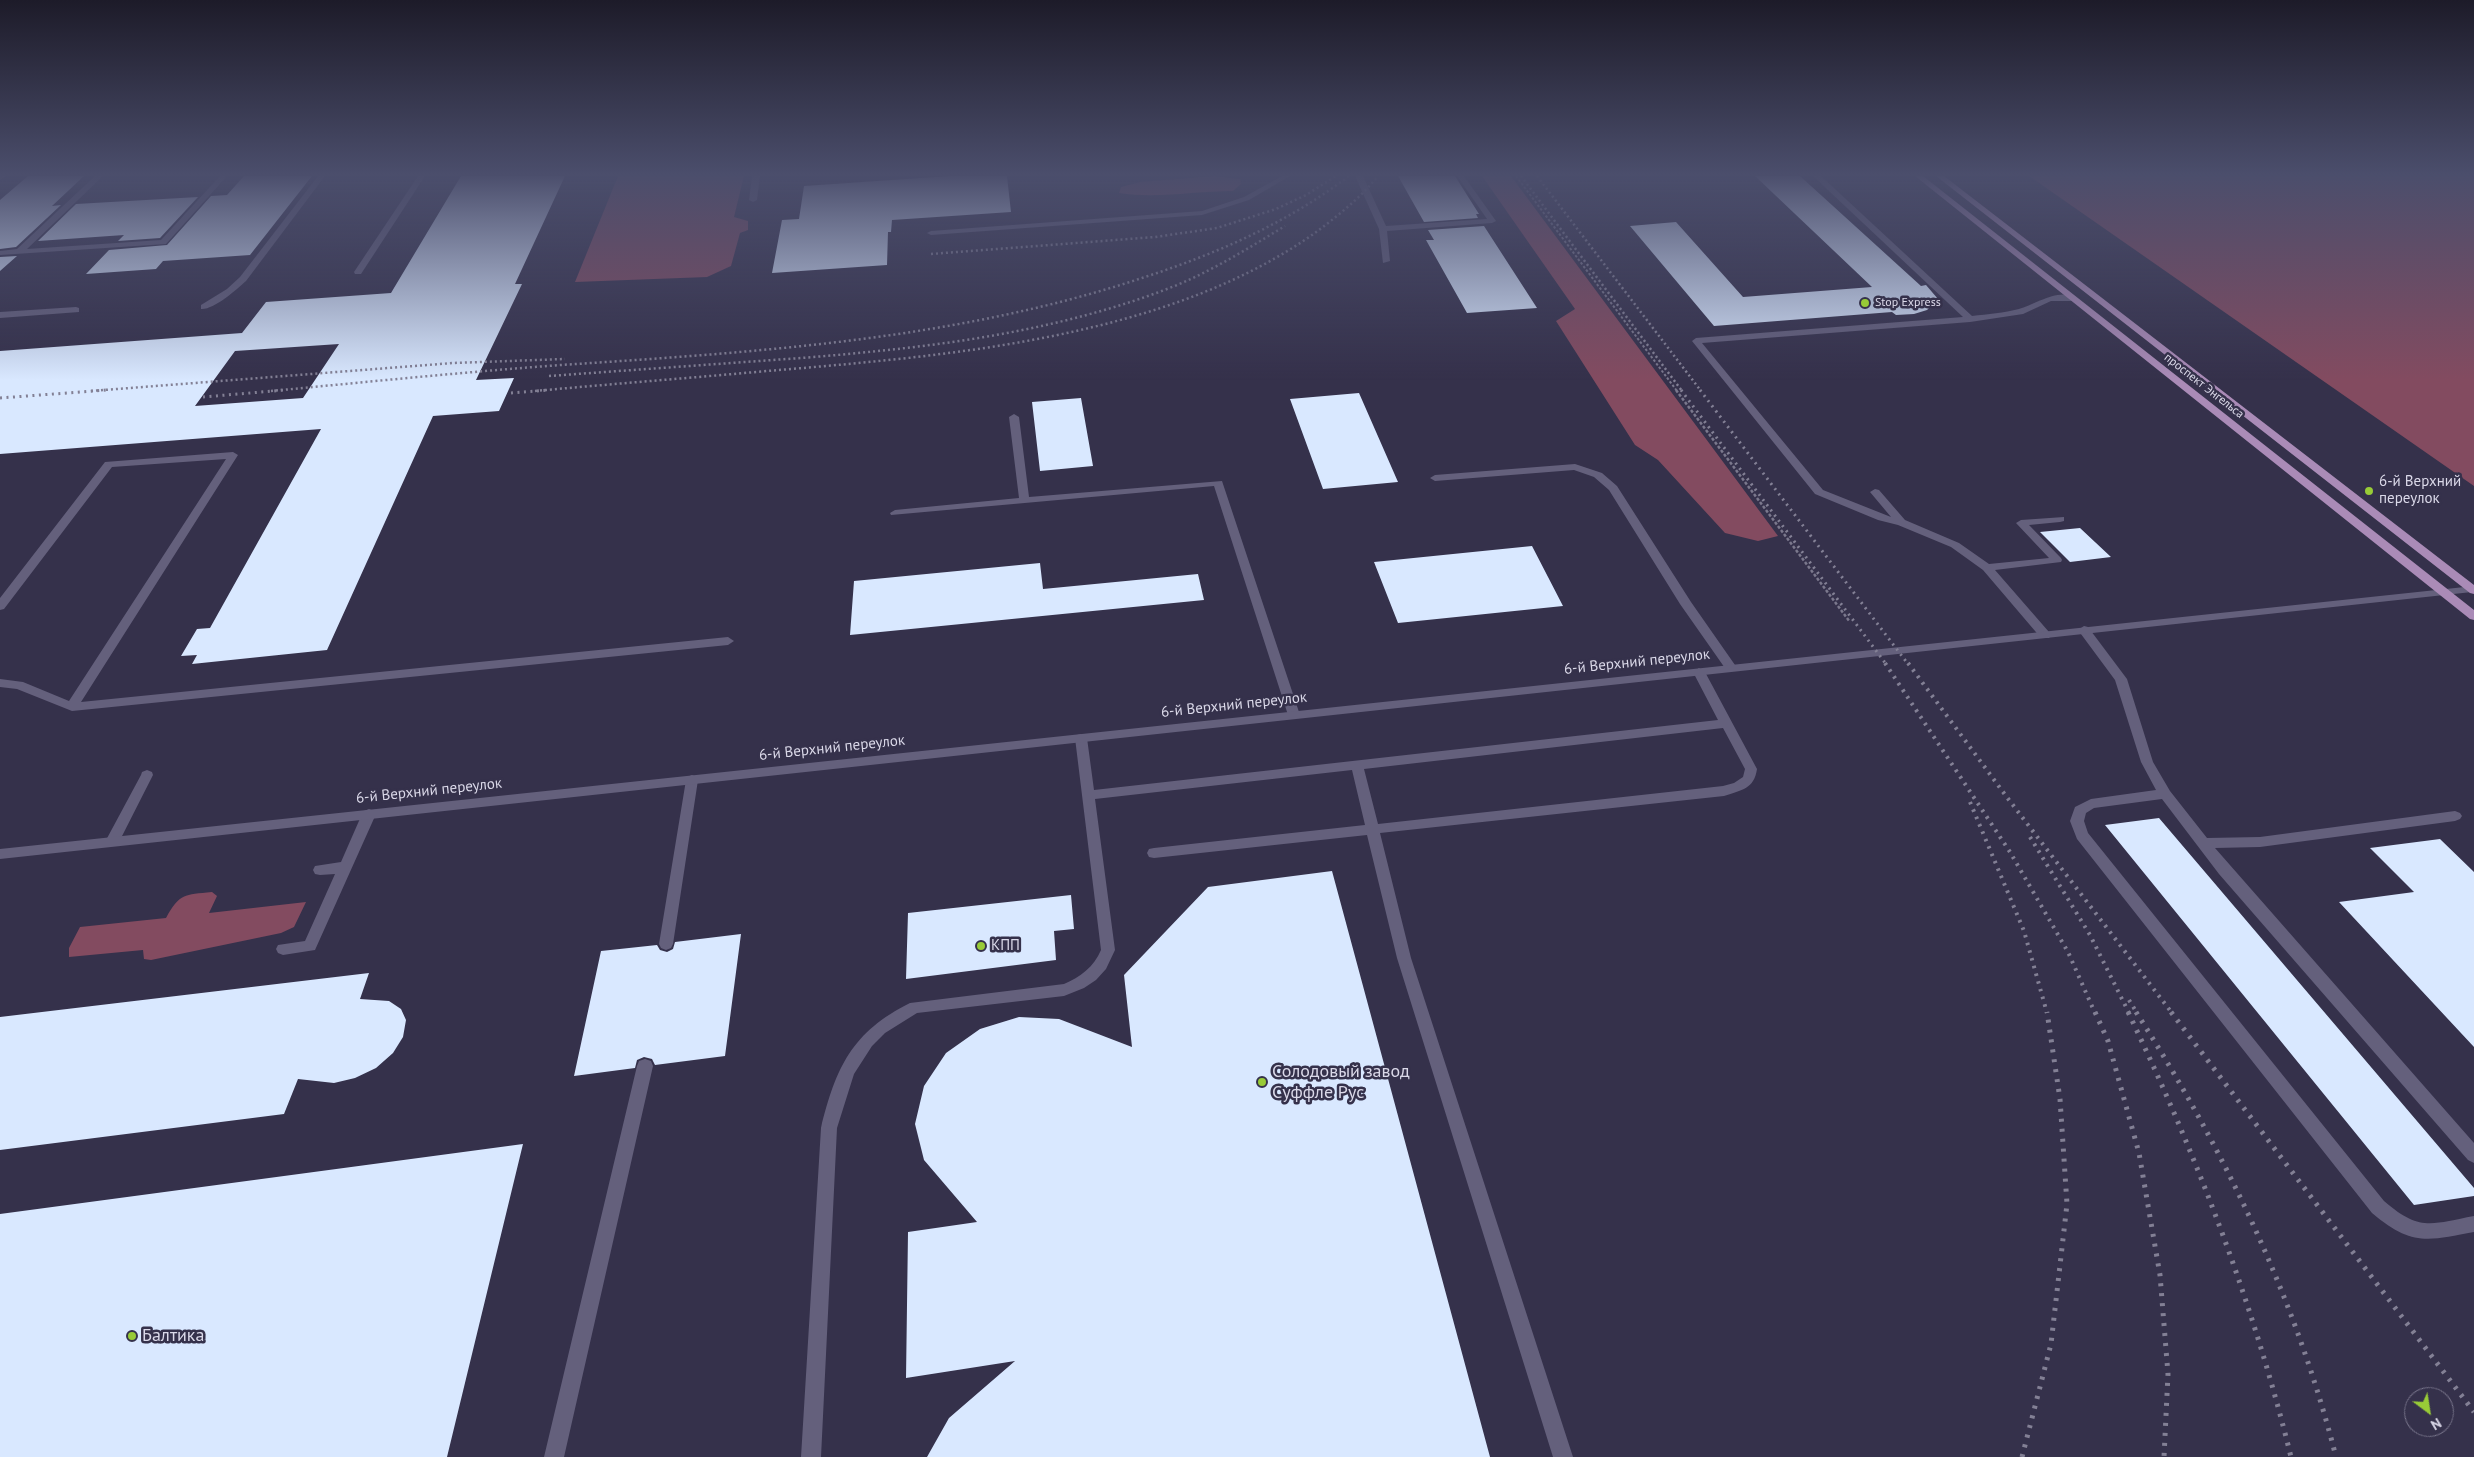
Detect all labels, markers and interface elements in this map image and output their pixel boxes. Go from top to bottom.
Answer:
place label: Stop Express [1875,296,1941,310]
marker: Stop Express [1859,297,1871,309]
street label: проспект Энгельса [2161,350,2247,422]
place label: 6-й Верхний переулок [2379,473,2461,508]
marker: 6-й Верхний переулок [2363,485,2375,497]
street label: 6-й Верхний переулок [1563,645,1711,679]
street label: 6-й Верхний переулок [1160,688,1308,722]
street label: 6-й Верхний переулок [758,731,906,765]
street label: 6-й Верхний переулок [355,774,503,808]
place label: КПП [991,937,1020,955]
marker: КПП [975,940,987,952]
place label: Солодовый завод Суффле Рус [1272,1061,1410,1104]
marker: Солодовый завод Суффле Рус [1256,1076,1268,1088]
place label: Балтика [142,1325,204,1347]
marker: Балтика [126,1330,138,1342]
north arrow [2404,1387,2454,1437]
text: N [2428,1414,2445,1434]

